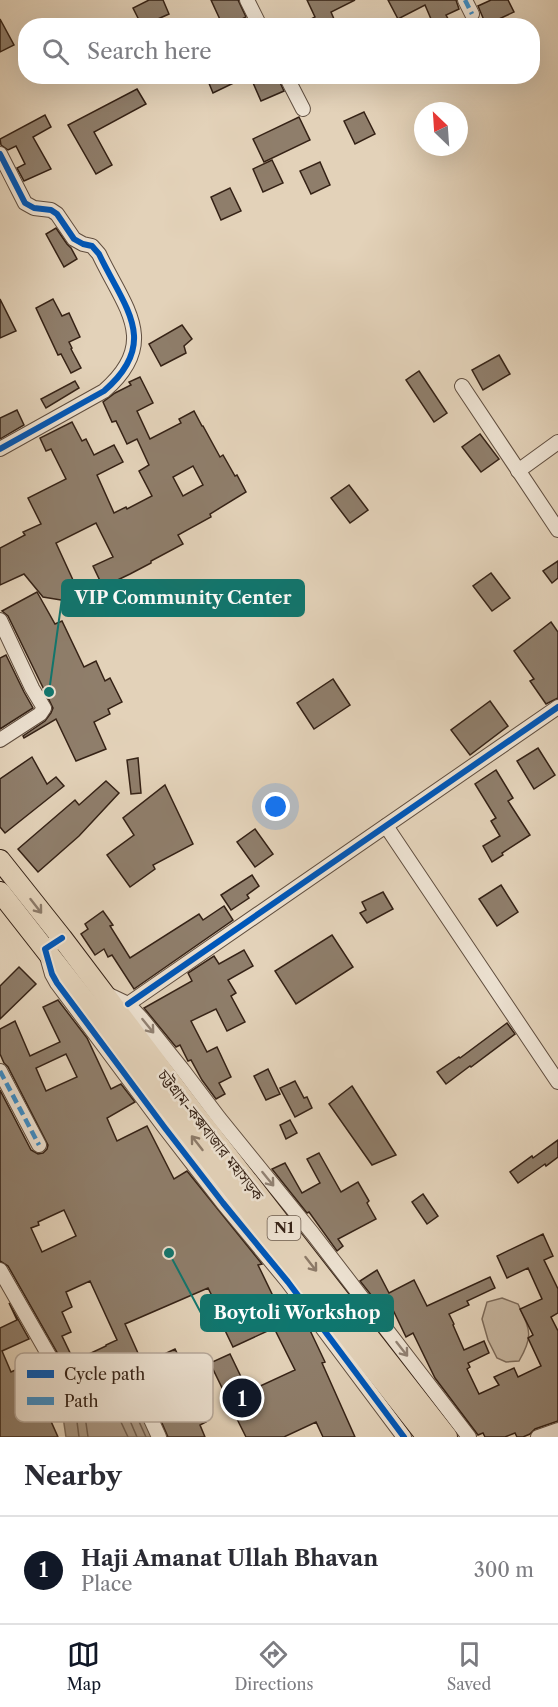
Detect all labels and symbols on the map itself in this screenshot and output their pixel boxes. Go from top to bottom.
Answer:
north arrow [414,102,468,156]
callout: VIP Community Center [62,580,304,616]
text: VIP Community Center [74,587,292,609]
your location [261,792,290,821]
one-way arrow [30,898,43,914]
one-way arrow [141,1018,155,1033]
street label: চট্টগ্রাম-কক্সবাজার মহাসড়ক [153,1065,269,1205]
one-way arrow [190,1135,203,1151]
one-way arrow [262,1171,275,1187]
road number: N1 [268,1216,300,1240]
one-way arrow [305,1255,318,1271]
callout: Boytoli Workshop [201,1295,393,1331]
text: Boytoli Workshop [213,1302,381,1324]
one-way arrow [395,1341,408,1357]
legend [15,1353,213,1422]
text: Cycle path [64,1364,145,1384]
pin: 1 [222,1376,262,1420]
text: Path [64,1391,98,1411]

